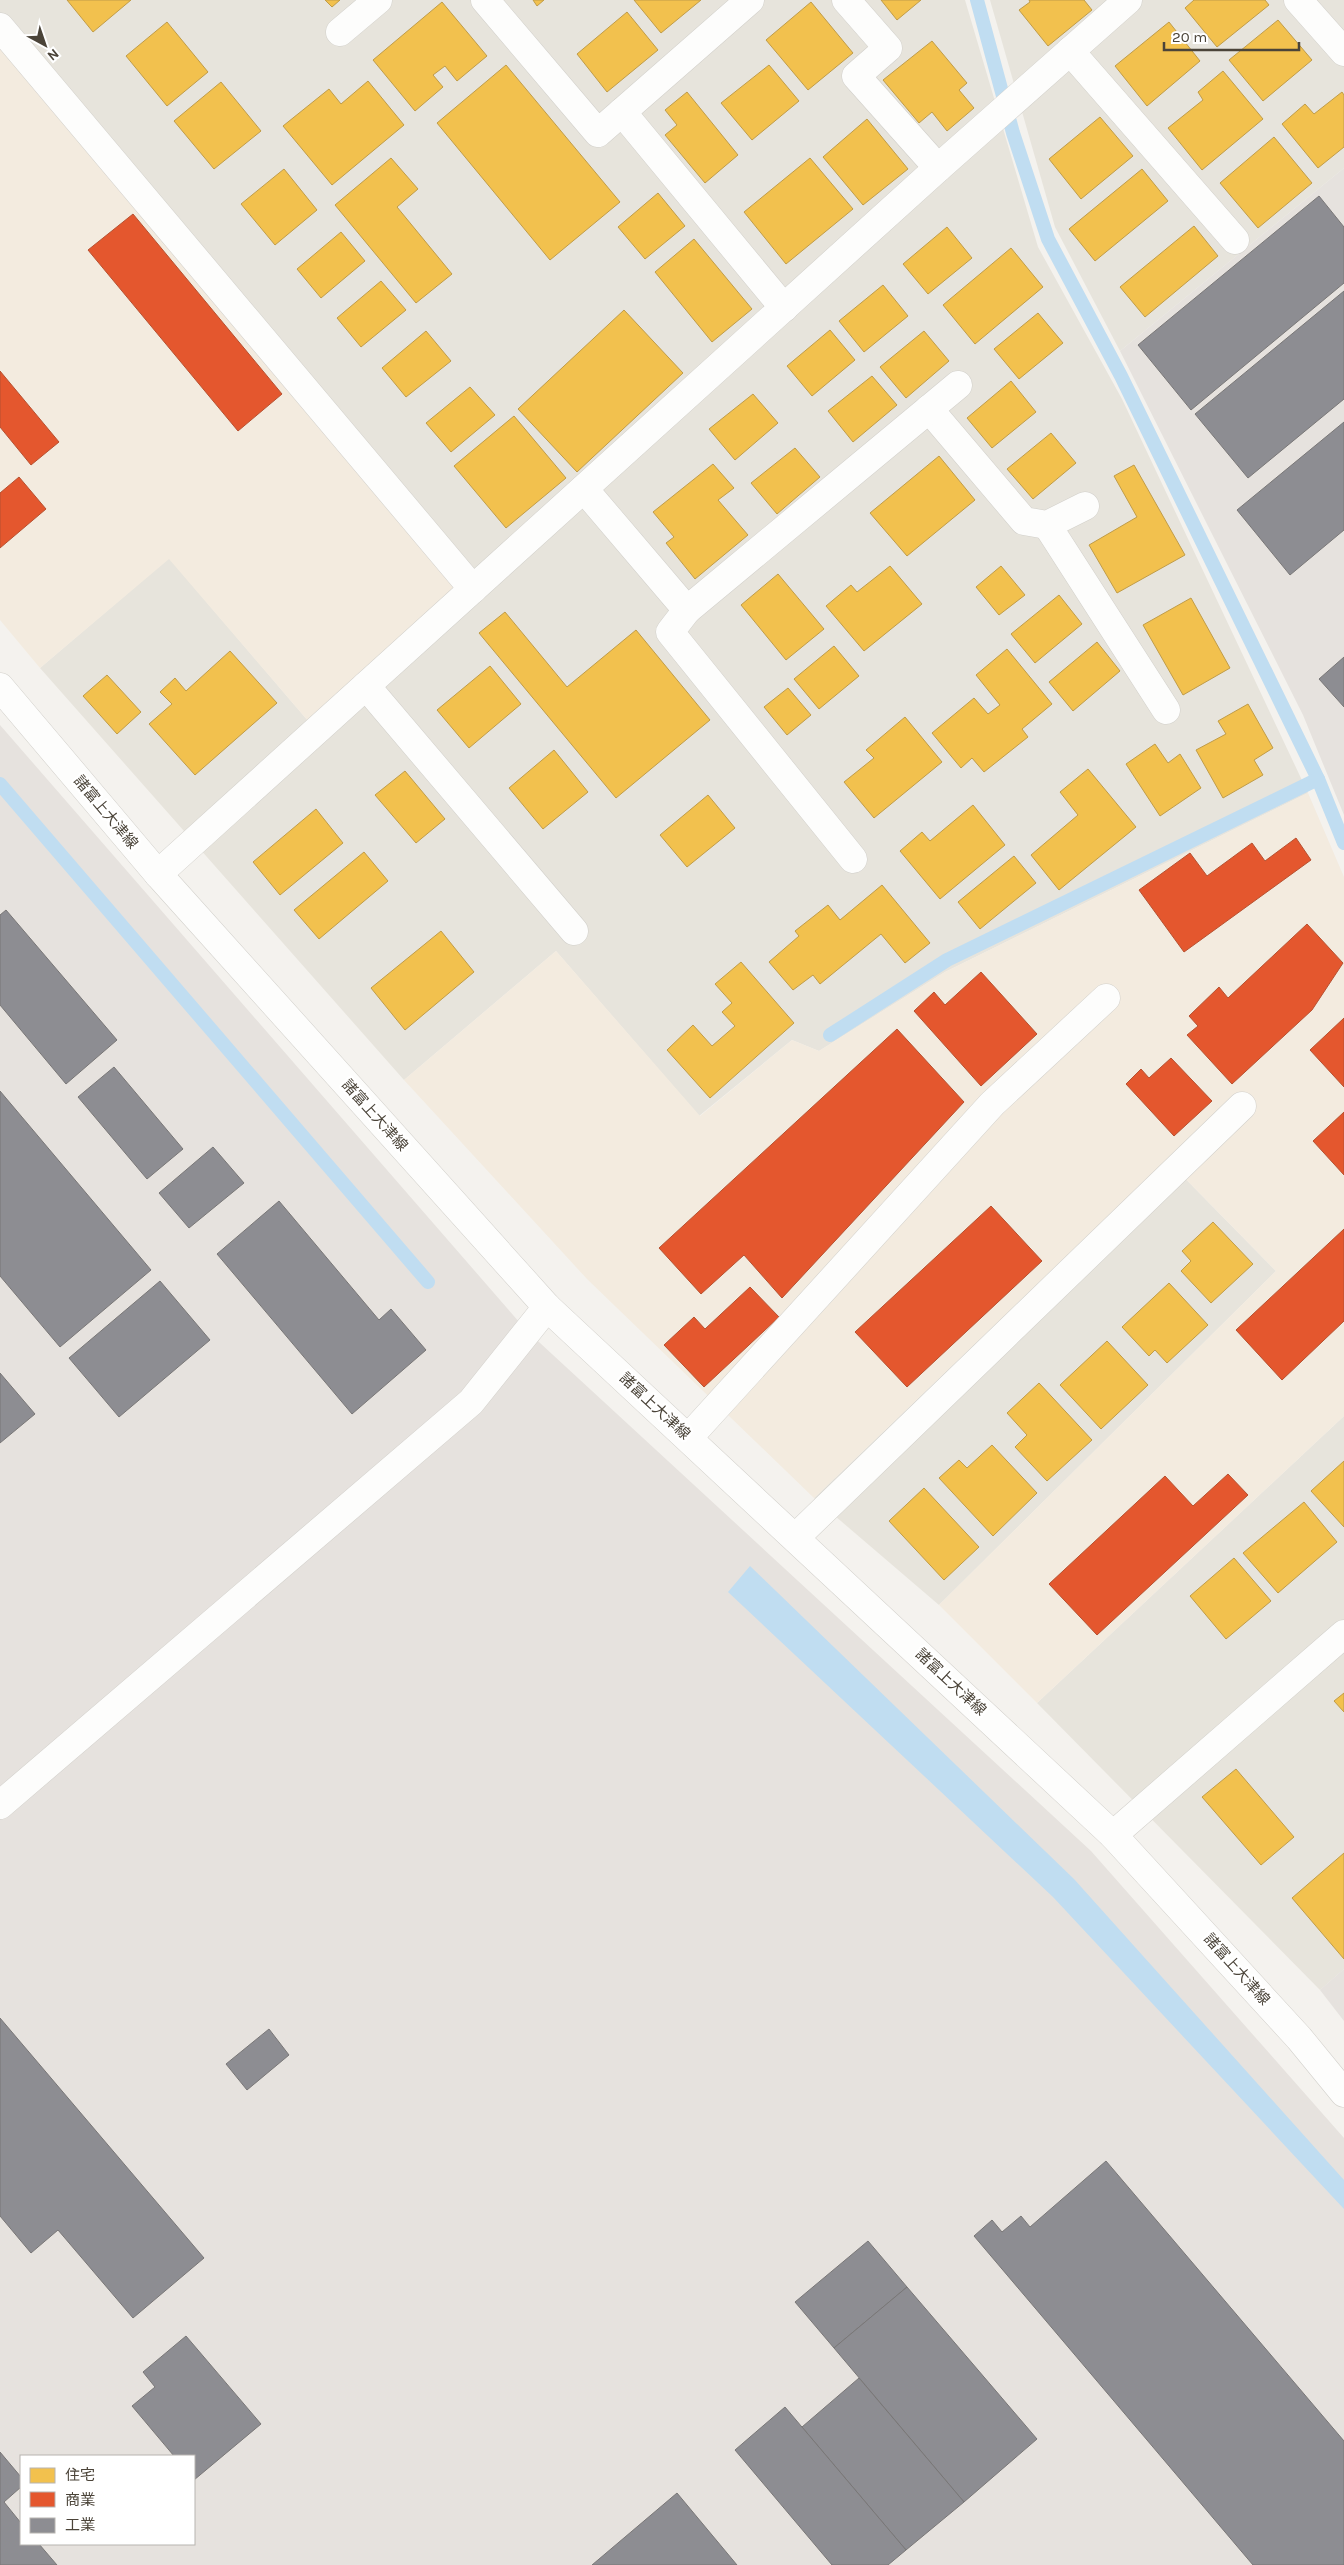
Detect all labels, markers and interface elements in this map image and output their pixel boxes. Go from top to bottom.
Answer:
north arrow [20,20,70,70]
scale bar [1164,20,1299,52]
text: 20 m [1172,28,1207,46]
text: N [44,45,62,64]
street label: 諸富上大津線 [70,772,142,852]
street label: 諸富上大津線 [338,1076,412,1154]
street label: 諸富上大津線 [616,1369,694,1443]
street label: 諸富上大津線 [912,1645,990,1719]
street label: 諸富上大津線 [1200,1930,1274,2008]
legend [20,2455,195,2545]
text: 住宅 [65,2466,95,2484]
text: 商業 [65,2491,95,2509]
text: 工業 [65,2516,95,2534]

